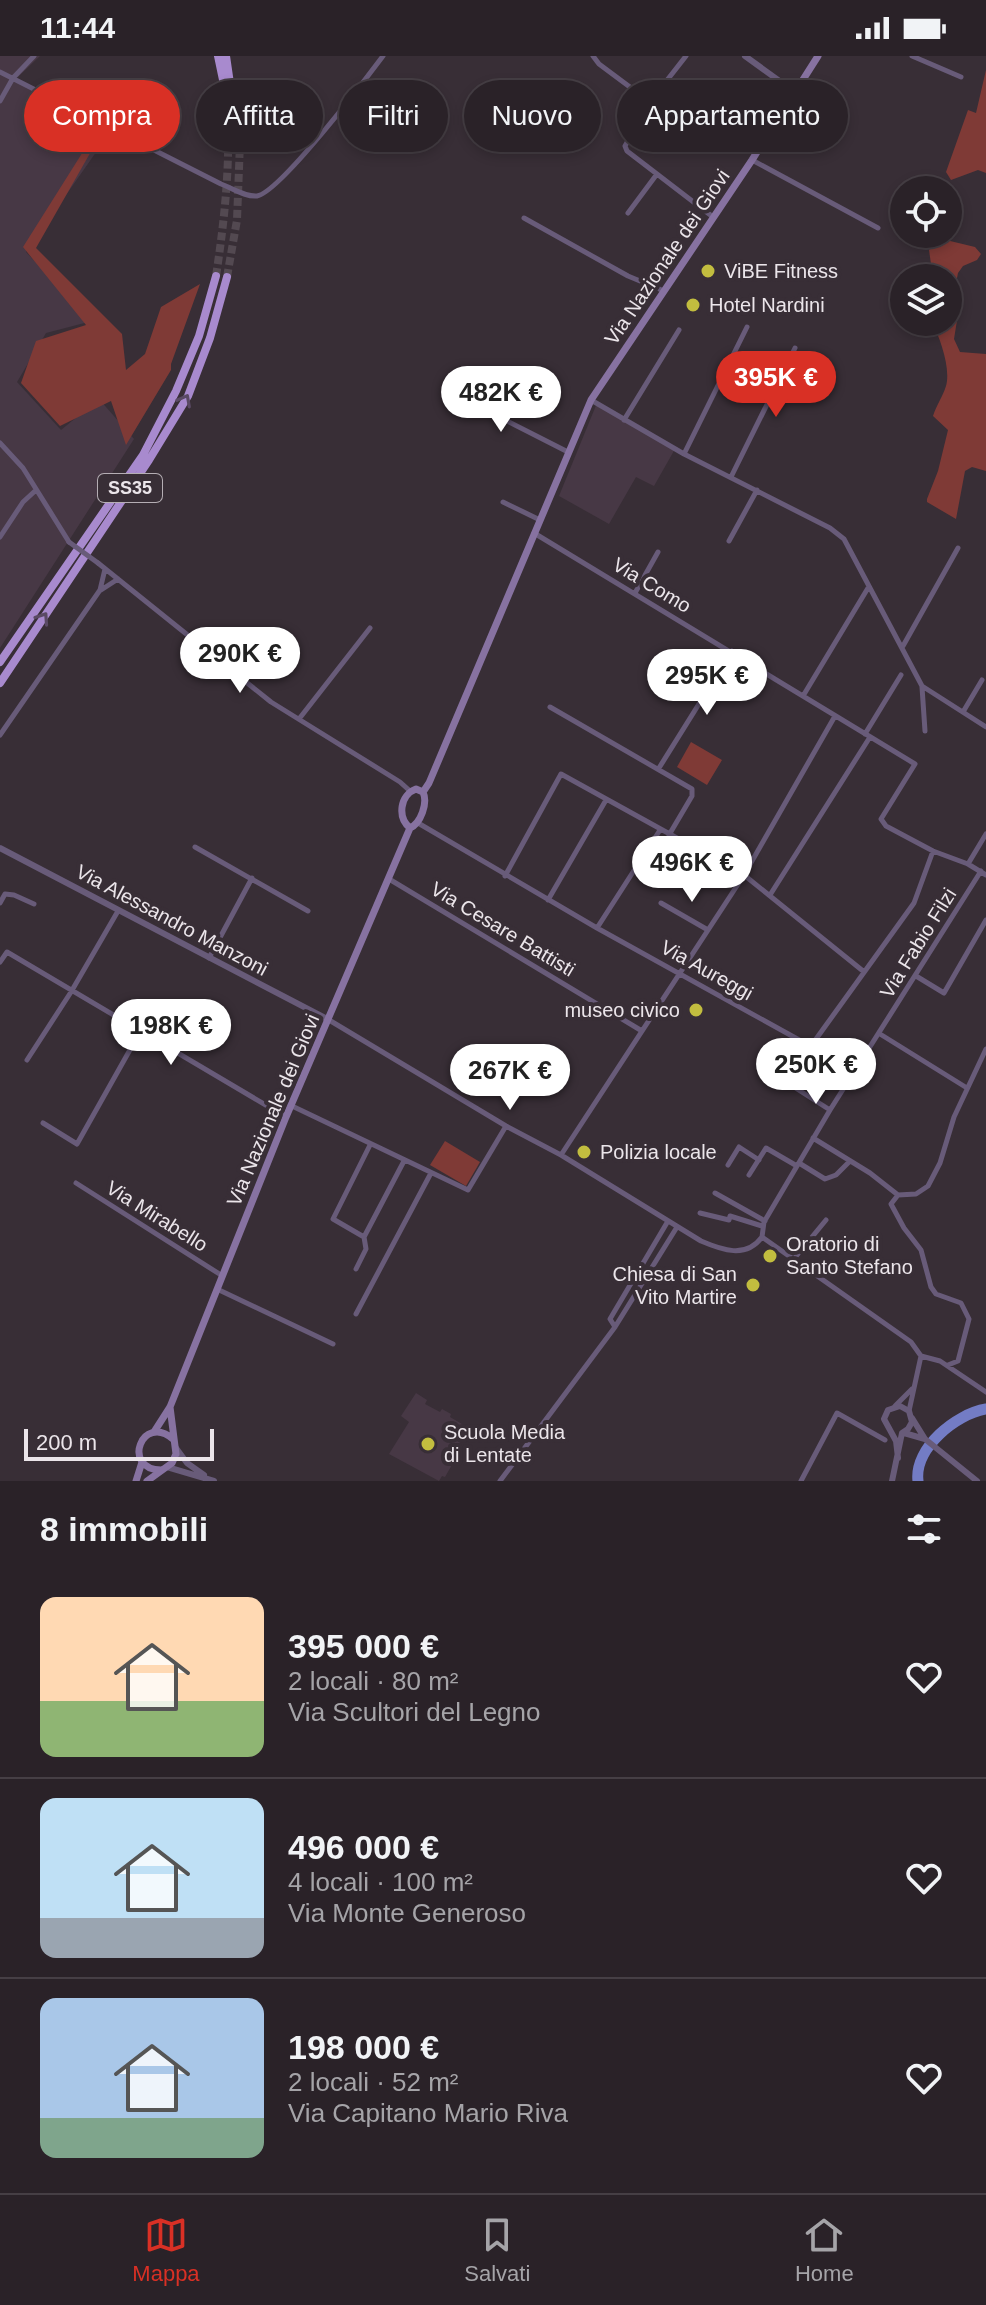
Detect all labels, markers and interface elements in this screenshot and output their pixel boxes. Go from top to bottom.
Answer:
text: 11:44 [40,11,115,44]
chip: Compra [24,80,180,152]
chip: Affitta [196,80,323,152]
chip: Filtri [339,80,448,152]
chip: Nuovo [464,80,601,152]
chip: Appartamento [617,80,848,152]
street label: Via Nazionale dei Giovi [600,165,734,349]
map controls [890,176,962,336]
button: locate [890,176,962,248]
place label: ViBE Fitness [724,260,838,282]
marker: ViBE Fitness [699,262,717,280]
button: layers [890,264,962,336]
place label: Hotel Nardini [709,294,825,316]
marker: Hotel Nardini [684,296,702,314]
pin: 395K € [711,351,841,419]
text: 395K € [734,362,818,392]
pin: 482K € [436,366,566,434]
text: 482K € [459,377,543,407]
one-way arrow [175,394,190,408]
road number: SS35 [98,474,162,502]
street label: Via Como [609,553,695,617]
one-way arrow [34,612,49,627]
pin: 290K € [175,627,305,695]
text: 290K € [198,638,282,668]
pin: 295K € [642,649,772,717]
text: 295K € [665,660,749,690]
pin: 496K € [627,836,757,904]
text: 496K € [650,847,734,877]
street label: Via Alessandro Manzoni [72,860,272,980]
street label: Via Cesare Battisti [427,877,579,981]
street label: Via Fabio Filzi [875,884,961,1002]
street label: Via Aureggi [657,936,757,1004]
pin: 198K € [106,999,236,1067]
place label: museo civico [564,999,680,1021]
marker: museo civico [687,1001,705,1019]
text: 198K € [129,1010,213,1040]
street label: Via Nazionale dei Giovi [223,1011,323,1209]
pin: 250K € [751,1038,881,1106]
pin: 267K € [445,1044,575,1112]
text: 250K € [774,1049,858,1079]
text: 267K € [468,1055,552,1085]
place label: Polizia locale [600,1141,717,1163]
marker: Polizia locale [575,1143,593,1161]
street label: Via Mirabello [102,1176,212,1256]
place label: Oratorio di Santo Stefano [786,1233,913,1278]
marker: Oratorio di Santo Stefano [761,1247,779,1265]
place label: Chiesa di San Vito Martire [612,1263,737,1308]
marker: Chiesa di San Vito Martire [744,1276,762,1294]
place label: Scuola Media di Lentate [444,1421,566,1466]
scale bar [24,1425,214,1461]
text: 200 m [36,1430,97,1455]
marker: Scuola Media di Lentate [419,1435,437,1453]
icon: filters [902,1507,946,1551]
text: 8 immobili [40,1510,208,1548]
text: 395 000 € [288,1627,439,1665]
icon: home [104,1629,200,1725]
icon: heart [902,1655,946,1699]
text: 2 locali · 80 m² [288,1666,459,1696]
text: Via Scultori del Legno [288,1697,540,1727]
text: 496 000 € [288,1828,439,1866]
icon: home [104,1830,200,1926]
icon: heart [902,1856,946,1900]
text: 4 locali · 100 m² [288,1867,473,1897]
text: Via Monte Generoso [288,1898,526,1928]
text: 198 000 € [288,2028,439,2066]
icon: home [104,2030,200,2126]
icon: heart [902,2056,946,2100]
text: 2 locali · 52 m² [288,2067,459,2097]
text: Via Capitano Mario Riva [288,2098,568,2128]
tab: Mappa [132,2213,200,2287]
tab: Salvati [464,2213,530,2287]
tab: Home [795,2213,854,2287]

